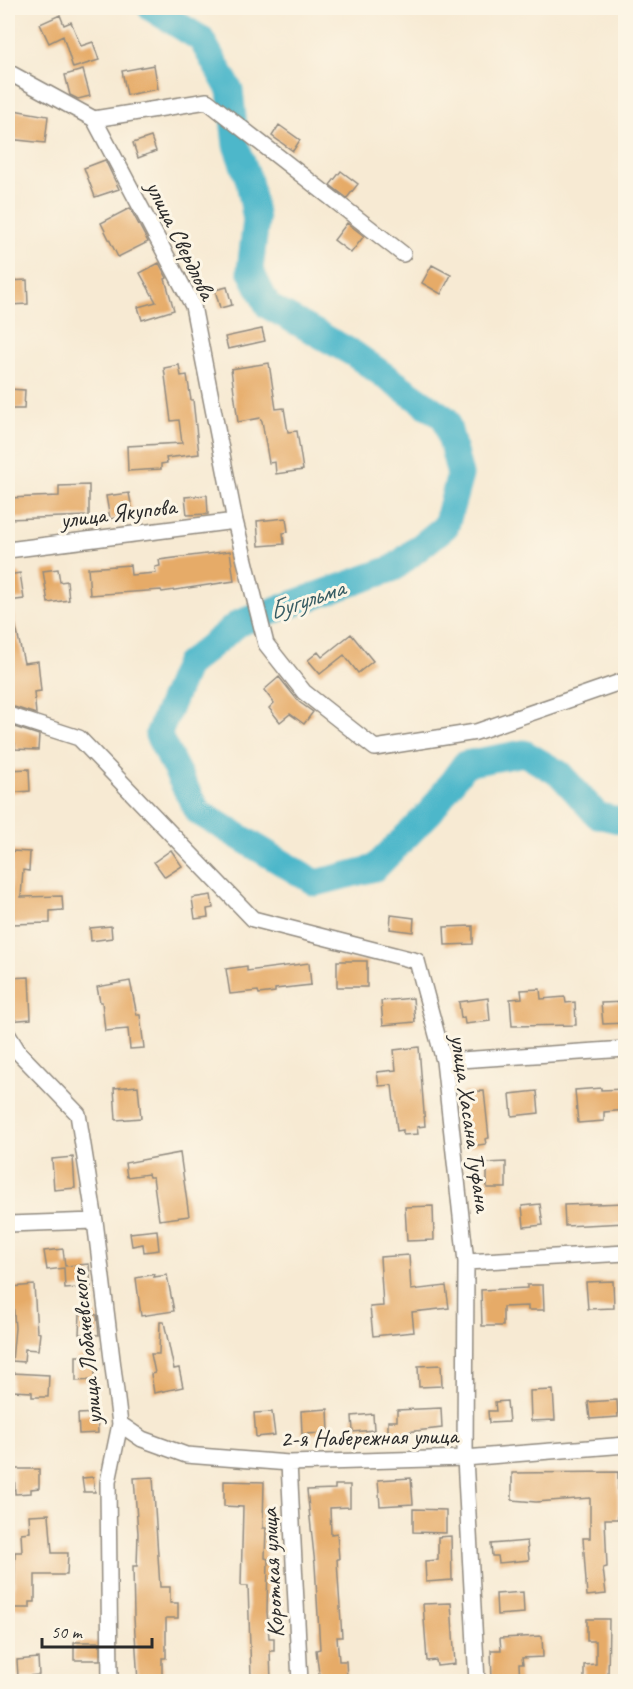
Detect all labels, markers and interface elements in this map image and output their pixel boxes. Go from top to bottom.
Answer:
street label: улица Свердлова [138,174,224,306]
street label: улица Якупова [56,491,180,535]
water label: Бугульма [264,570,352,628]
street label: улица Хасана Туфана [443,1030,499,1216]
street label: улица Лобачевского [63,1266,109,1428]
street label: 2-я Набережная улица [280,1420,460,1454]
street label: Короткая улица [254,1506,290,1638]
scale bar [42,1611,152,1649]
text: 50 m [51,1621,84,1643]

